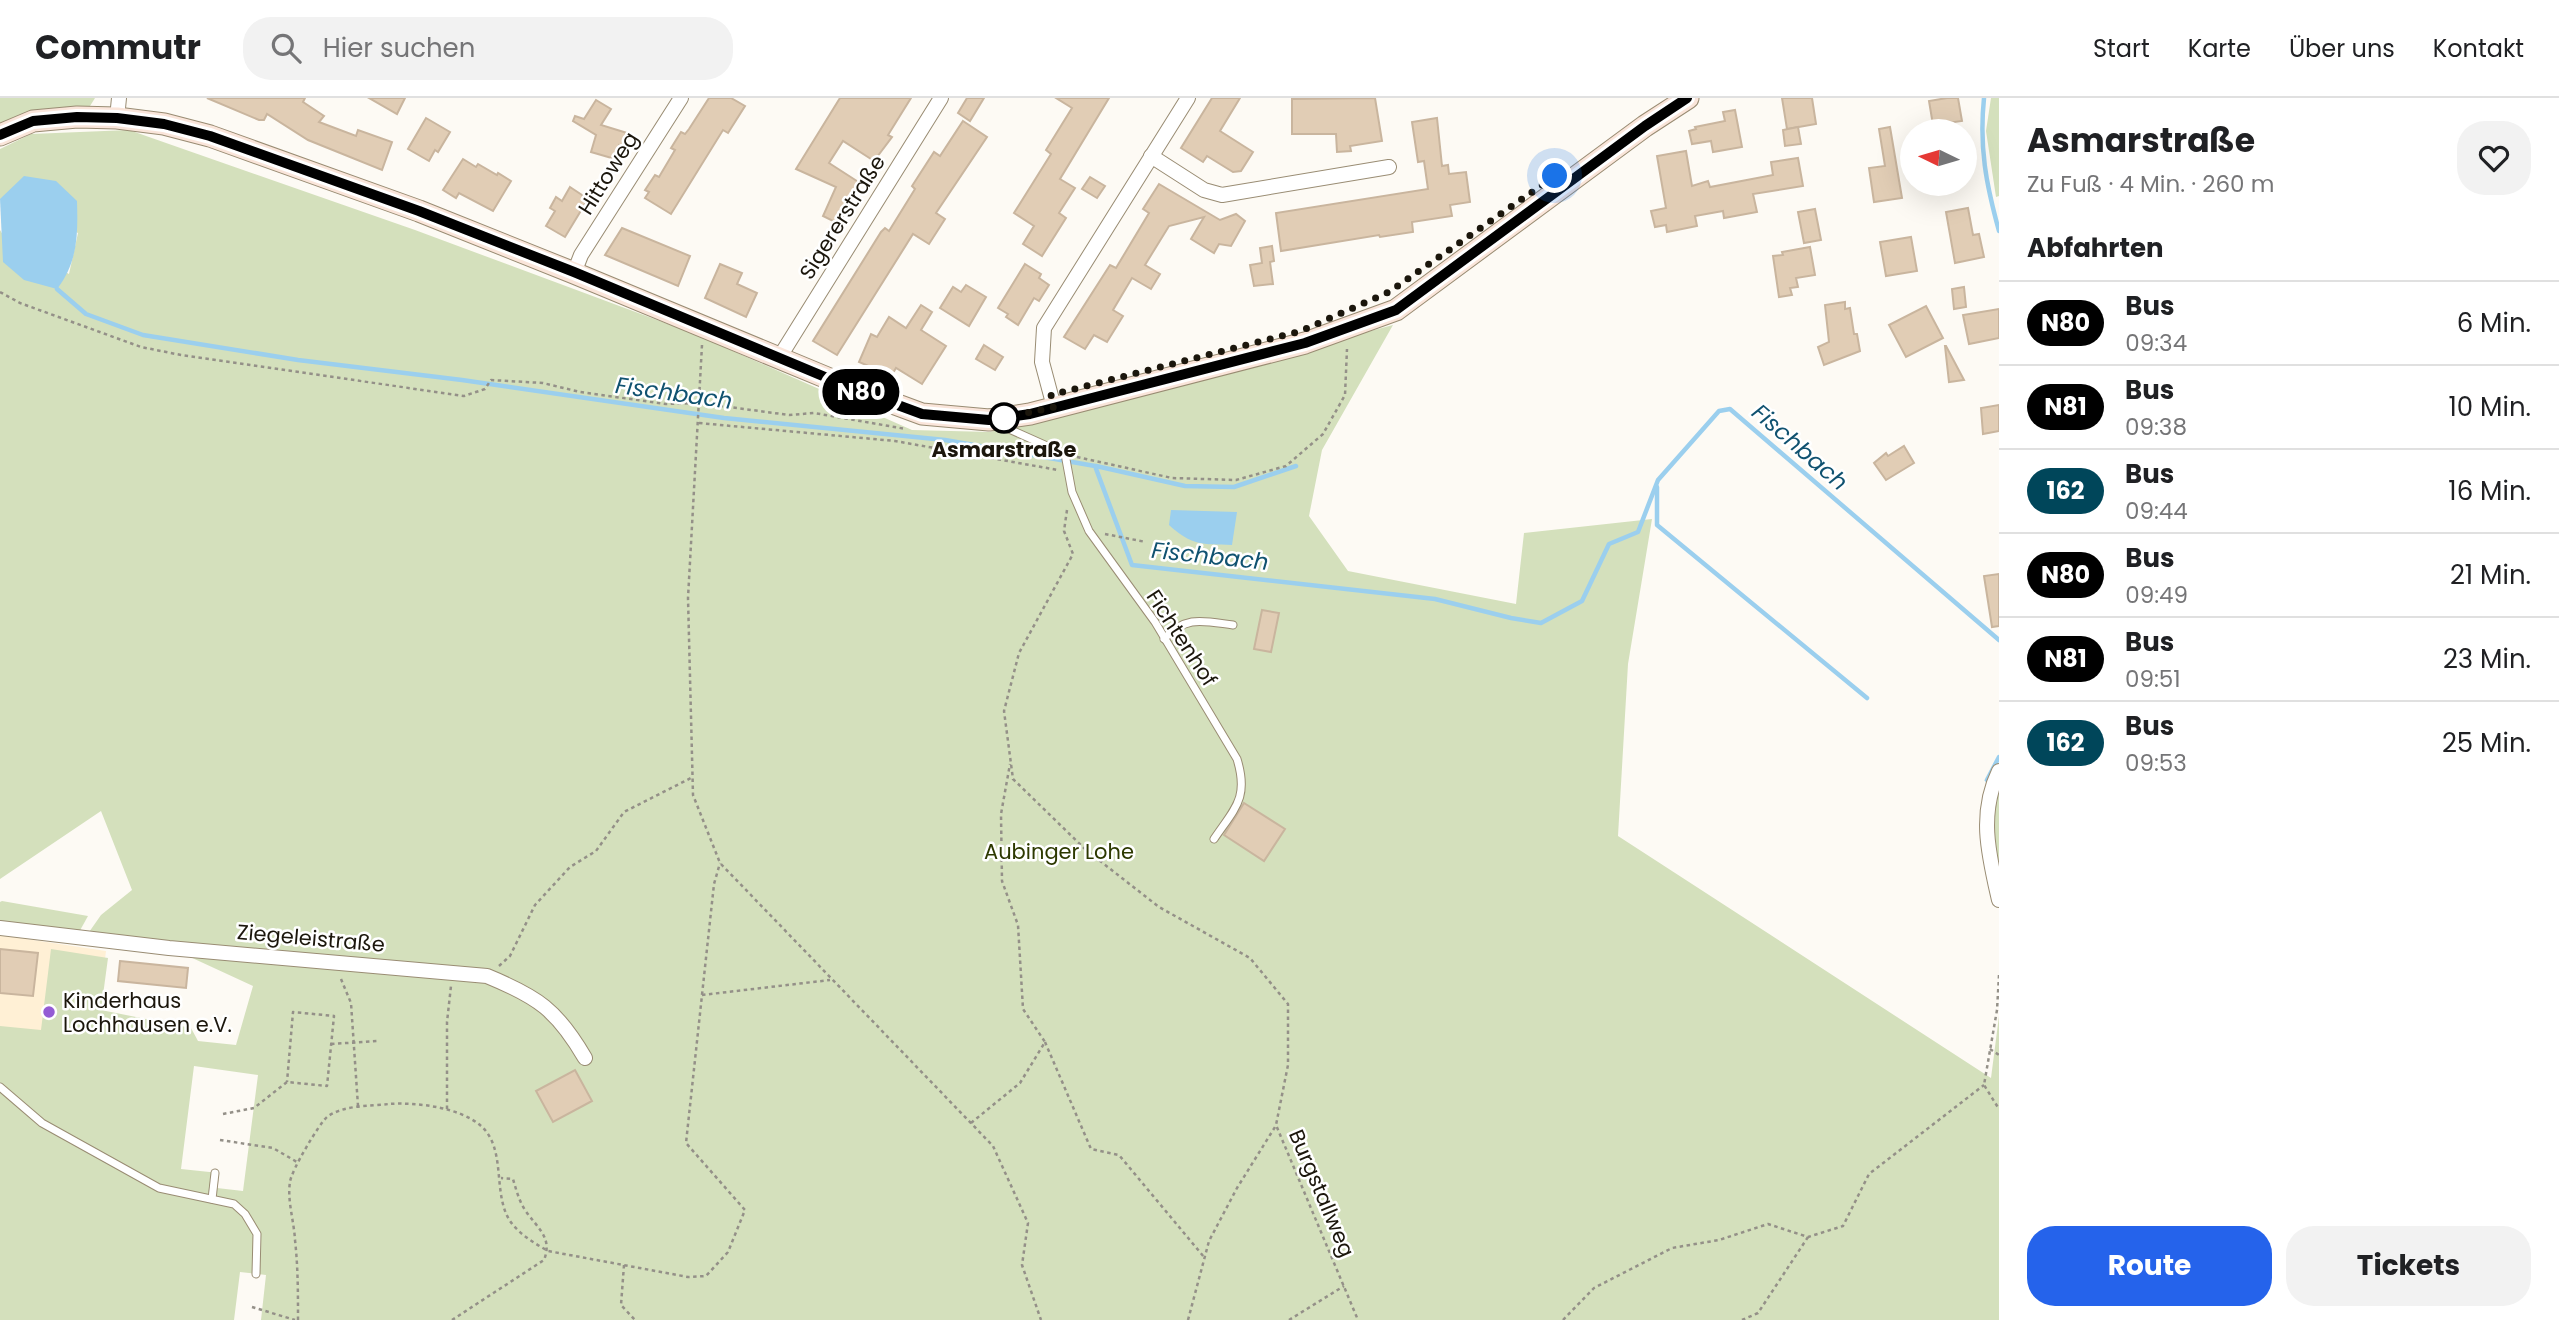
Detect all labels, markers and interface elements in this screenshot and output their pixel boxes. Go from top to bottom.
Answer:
search box [243,17,733,80]
text: Commutr [35,24,201,71]
icon: search [267,29,305,67]
text: Hier suchen [323,30,475,66]
text: Start [2093,32,2150,65]
text: Karte [2188,32,2251,65]
text: Über uns [2289,32,2395,65]
text: Kontakt [2433,32,2524,65]
text: Asmarstraße [2027,117,2255,164]
north arrow [1900,119,1978,196]
map controls [1900,119,1977,196]
button: heart [2457,121,2531,195]
street label: Hittoweg [571,126,645,220]
street label: Sigererstraße [792,149,892,285]
your location [1537,158,1572,193]
text: Zu Fuß · 4 Min. · 260 m [2027,168,2274,200]
text: Abfahrten [2027,230,2164,266]
text: Bus [2125,288,2174,324]
text: 6 Min. [2457,305,2531,341]
text: N80 [2041,306,2090,339]
text: 09:34 [2125,327,2187,359]
water label: Fischbach [613,369,735,417]
line badge: N80 [821,369,901,415]
text: Bus [2125,372,2174,408]
text: N80 [836,375,886,408]
text: 10 Min. [2449,389,2531,425]
text: N81 [2044,390,2087,423]
water label: Fischbach [1745,396,1855,498]
marker: Asmarstraße [989,403,1019,433]
text: 09:38 [2125,411,2187,443]
place label: Asmarstraße [931,435,1077,464]
text: Bus [2125,456,2174,492]
text: 16 Min. [2448,473,2531,509]
text: 162 [2046,474,2085,507]
text: 09:44 [2125,495,2188,527]
water label: Fischbach [1150,534,1270,578]
text: Bus [2125,540,2174,576]
text: 21 Min. [2450,557,2531,593]
text: N80 [2041,558,2090,591]
text: 09:49 [2125,579,2188,611]
street label: Fichtenhof [1140,584,1224,692]
text: Bus [2125,624,2174,660]
text: 23 Min. [2443,641,2531,677]
text: N81 [2044,642,2087,675]
text: 09:51 [2125,663,2181,695]
text: Bus [2125,708,2174,744]
text: 25 Min. [2442,725,2531,761]
text: 162 [2046,726,2085,759]
text: 09:53 [2125,747,2187,779]
park label: Aubinger Lohe [984,837,1134,866]
street label: Ziegeleistraße [236,917,386,959]
place label: Kinderhaus Lochhausen e.V. [63,986,232,1039]
marker: Kinderhaus Lochhausen e.V. [41,1004,57,1020]
street label: Burgstallweg [1282,1125,1362,1261]
button: Route [2027,1226,2272,1306]
button: Tickets [2286,1226,2531,1306]

